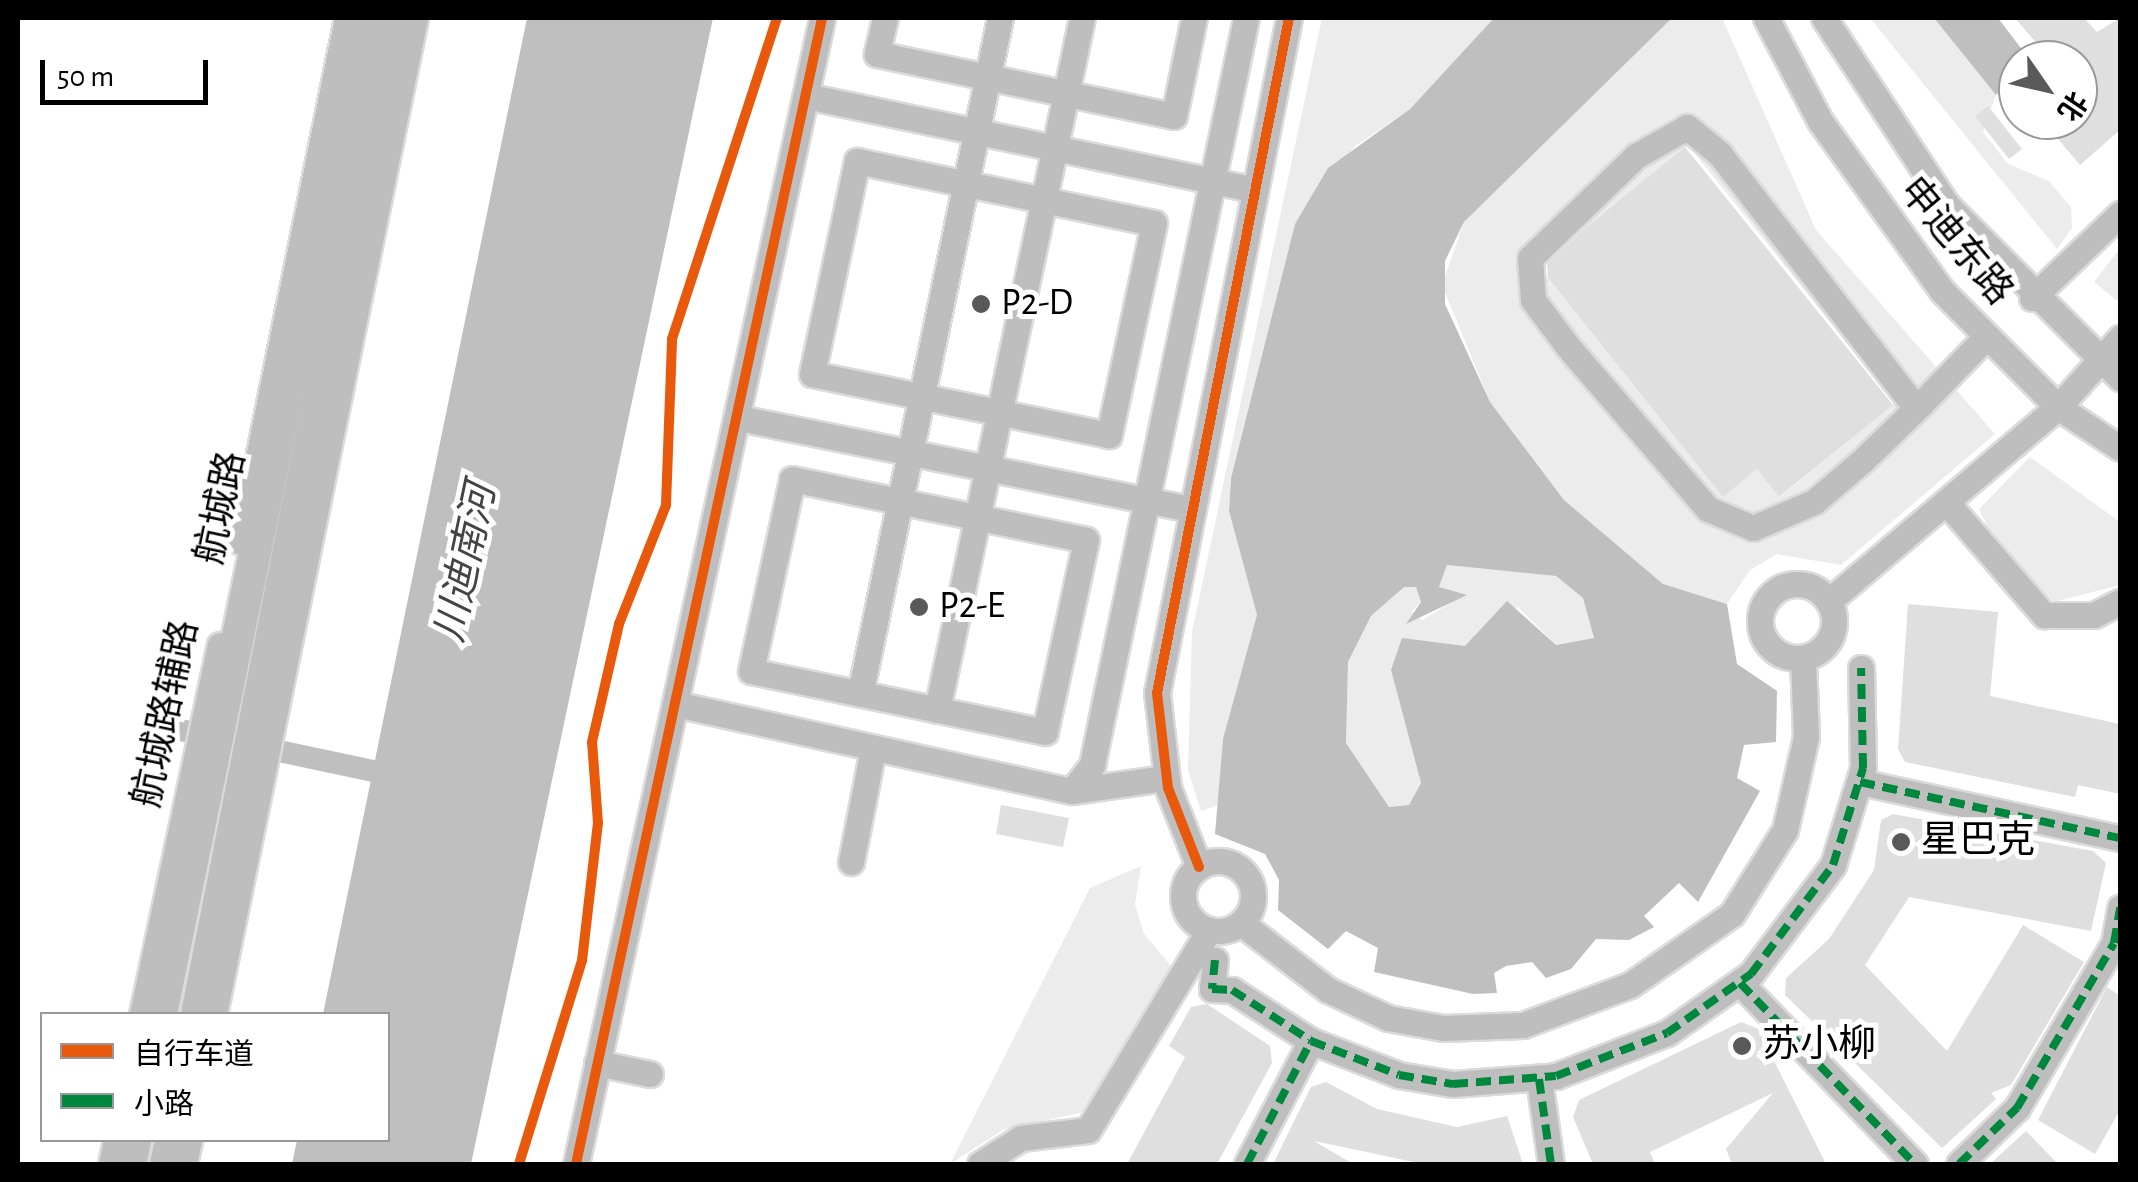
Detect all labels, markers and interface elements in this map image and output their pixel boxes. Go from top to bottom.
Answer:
scale bar [45,40,212,102]
north arrow [1998,40,2098,140]
text: 50 m [57,62,114,92]
text: 北 [2052,86,2091,125]
street label: 申迪东路 [1889,169,2021,315]
place label: P2-D [1001,281,1073,327]
marker: P2-D [970,293,992,315]
street label: 航城路 [188,448,256,568]
water label: 川迪南河 [426,480,506,646]
place label: P2-E [939,584,1005,630]
marker: P2-E [908,596,930,618]
street label: 航城路辅路 [125,616,209,812]
place label: 星巴克 [1921,819,2035,865]
marker: 星巴克 [1890,831,1912,853]
legend [40,1012,390,1142]
place label: 苏小柳 [1762,1023,1876,1069]
marker: 苏小柳 [1731,1035,1753,1057]
text: 自行车道 [134,1040,254,1070]
text: 小路 [134,1090,194,1120]

